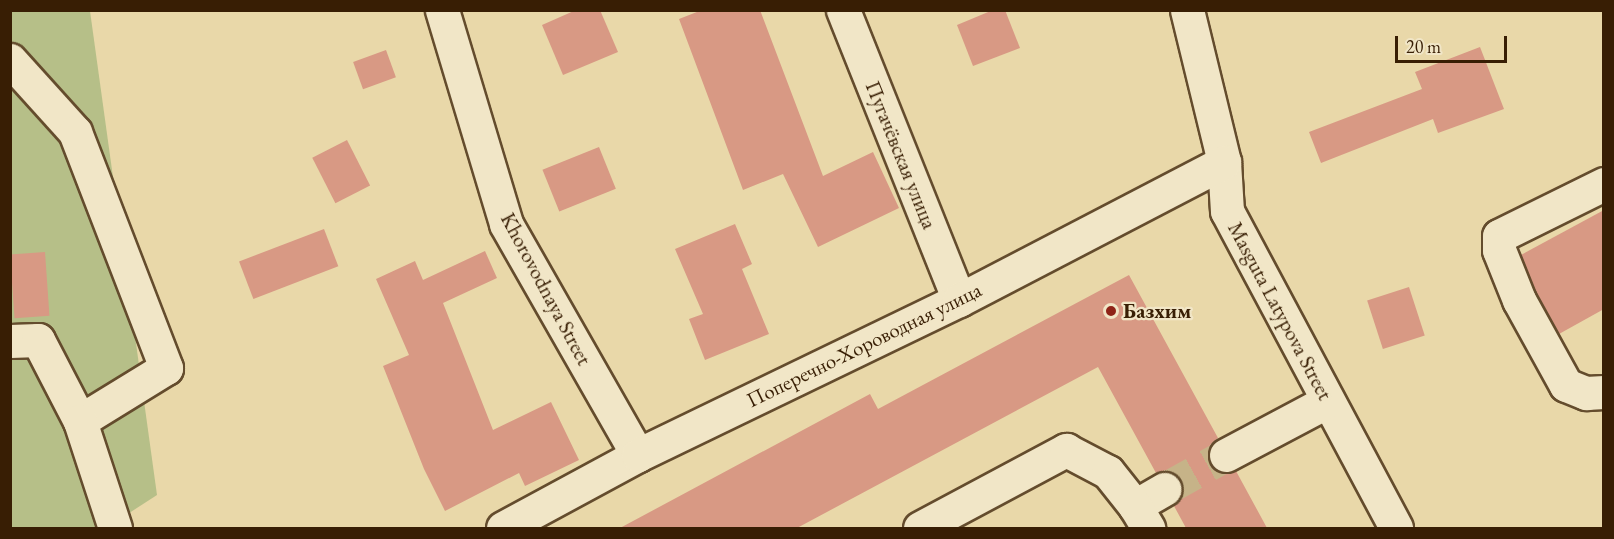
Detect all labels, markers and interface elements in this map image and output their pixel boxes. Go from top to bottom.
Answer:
scale bar [1398,24,1510,62]
text: 20 m [1406,35,1441,58]
street label: Пугачёвская улица [860,77,942,233]
street label: Khorovodnaya Street [495,208,597,370]
street label: Masguta Latypova Street [1222,218,1338,404]
street label: Поперечно-Хороводная улица [743,277,985,413]
place label: Базхим [1123,298,1191,324]
marker: Базхим [1104,304,1118,318]

